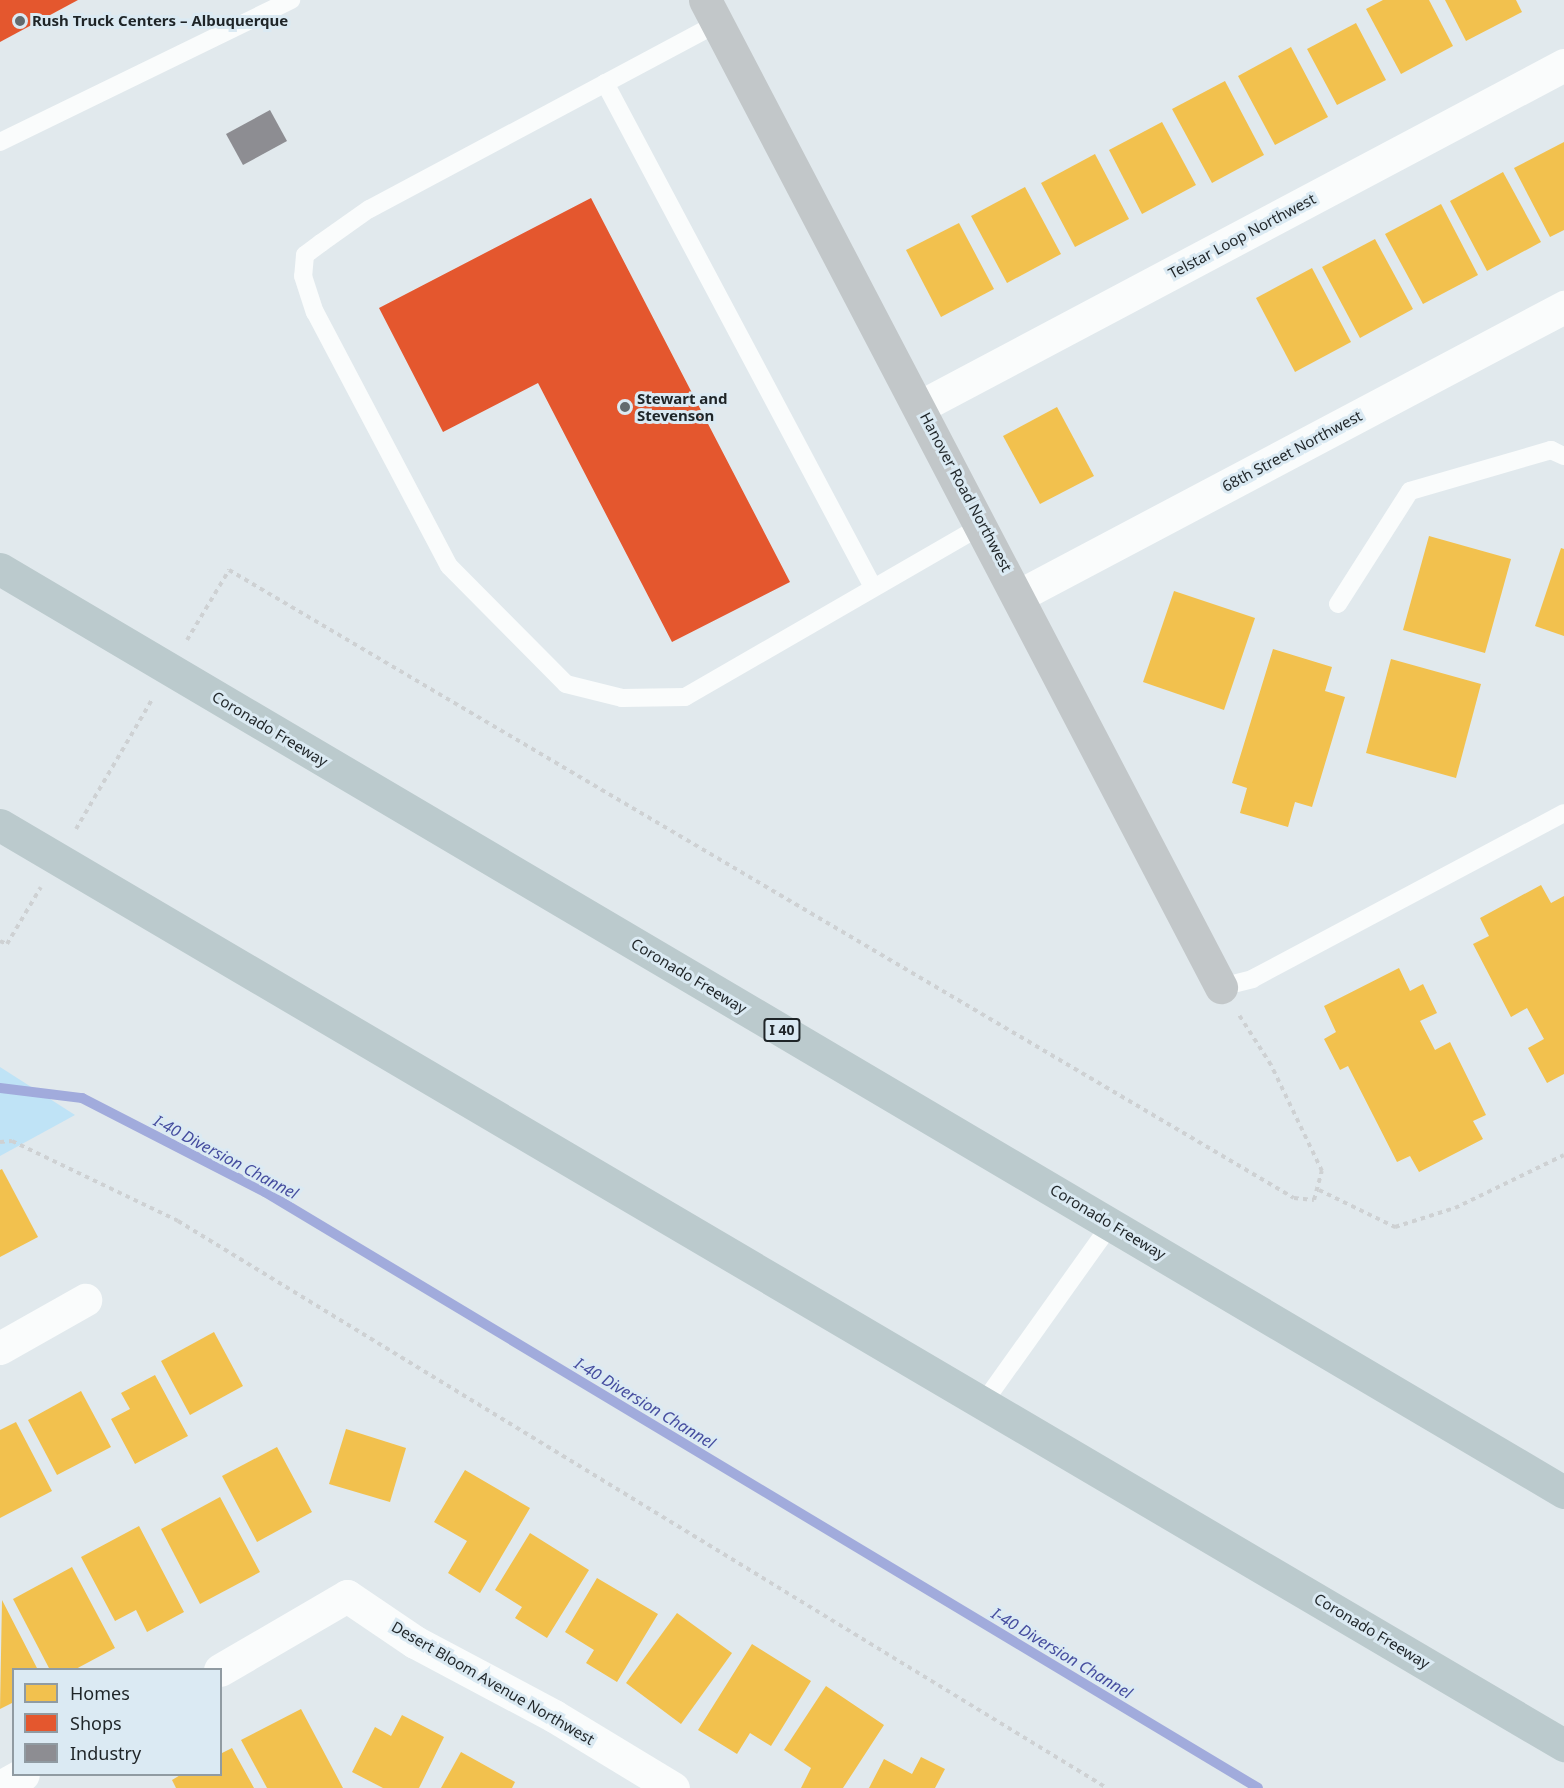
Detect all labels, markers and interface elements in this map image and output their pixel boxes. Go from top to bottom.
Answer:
place label: Rush Truck Centers – Albuquerque [32,12,288,30]
marker: Rush Truck Centers – Albuquerque [13,14,27,28]
street label: Telstar Loop Northwest [1165,190,1319,282]
place label: Stewart and Stevenson [637,389,728,424]
marker: Stewart and Stevenson [618,400,632,414]
street label: 68th Street Northwest [1219,406,1365,496]
street label: Hanover Road Northwest [916,409,1016,575]
street label: Coronado Freeway [209,687,331,771]
street label: Coronado Freeway [628,934,750,1018]
road number: I 40 [762,1019,802,1041]
water label: I-40 Diversion Channel [151,1111,301,1203]
street label: Coronado Freeway [1047,1180,1169,1264]
water label: I-40 Diversion Channel [571,1353,719,1453]
street label: Coronado Freeway [1311,1589,1433,1673]
water label: I-40 Diversion Channel [988,1603,1136,1703]
street label: Desert Bloom Avenue Northwest [388,1617,598,1749]
legend [12,1668,222,1776]
text: Homes [70,1681,130,1705]
text: Shops [70,1711,122,1735]
text: Industry [70,1741,141,1765]

